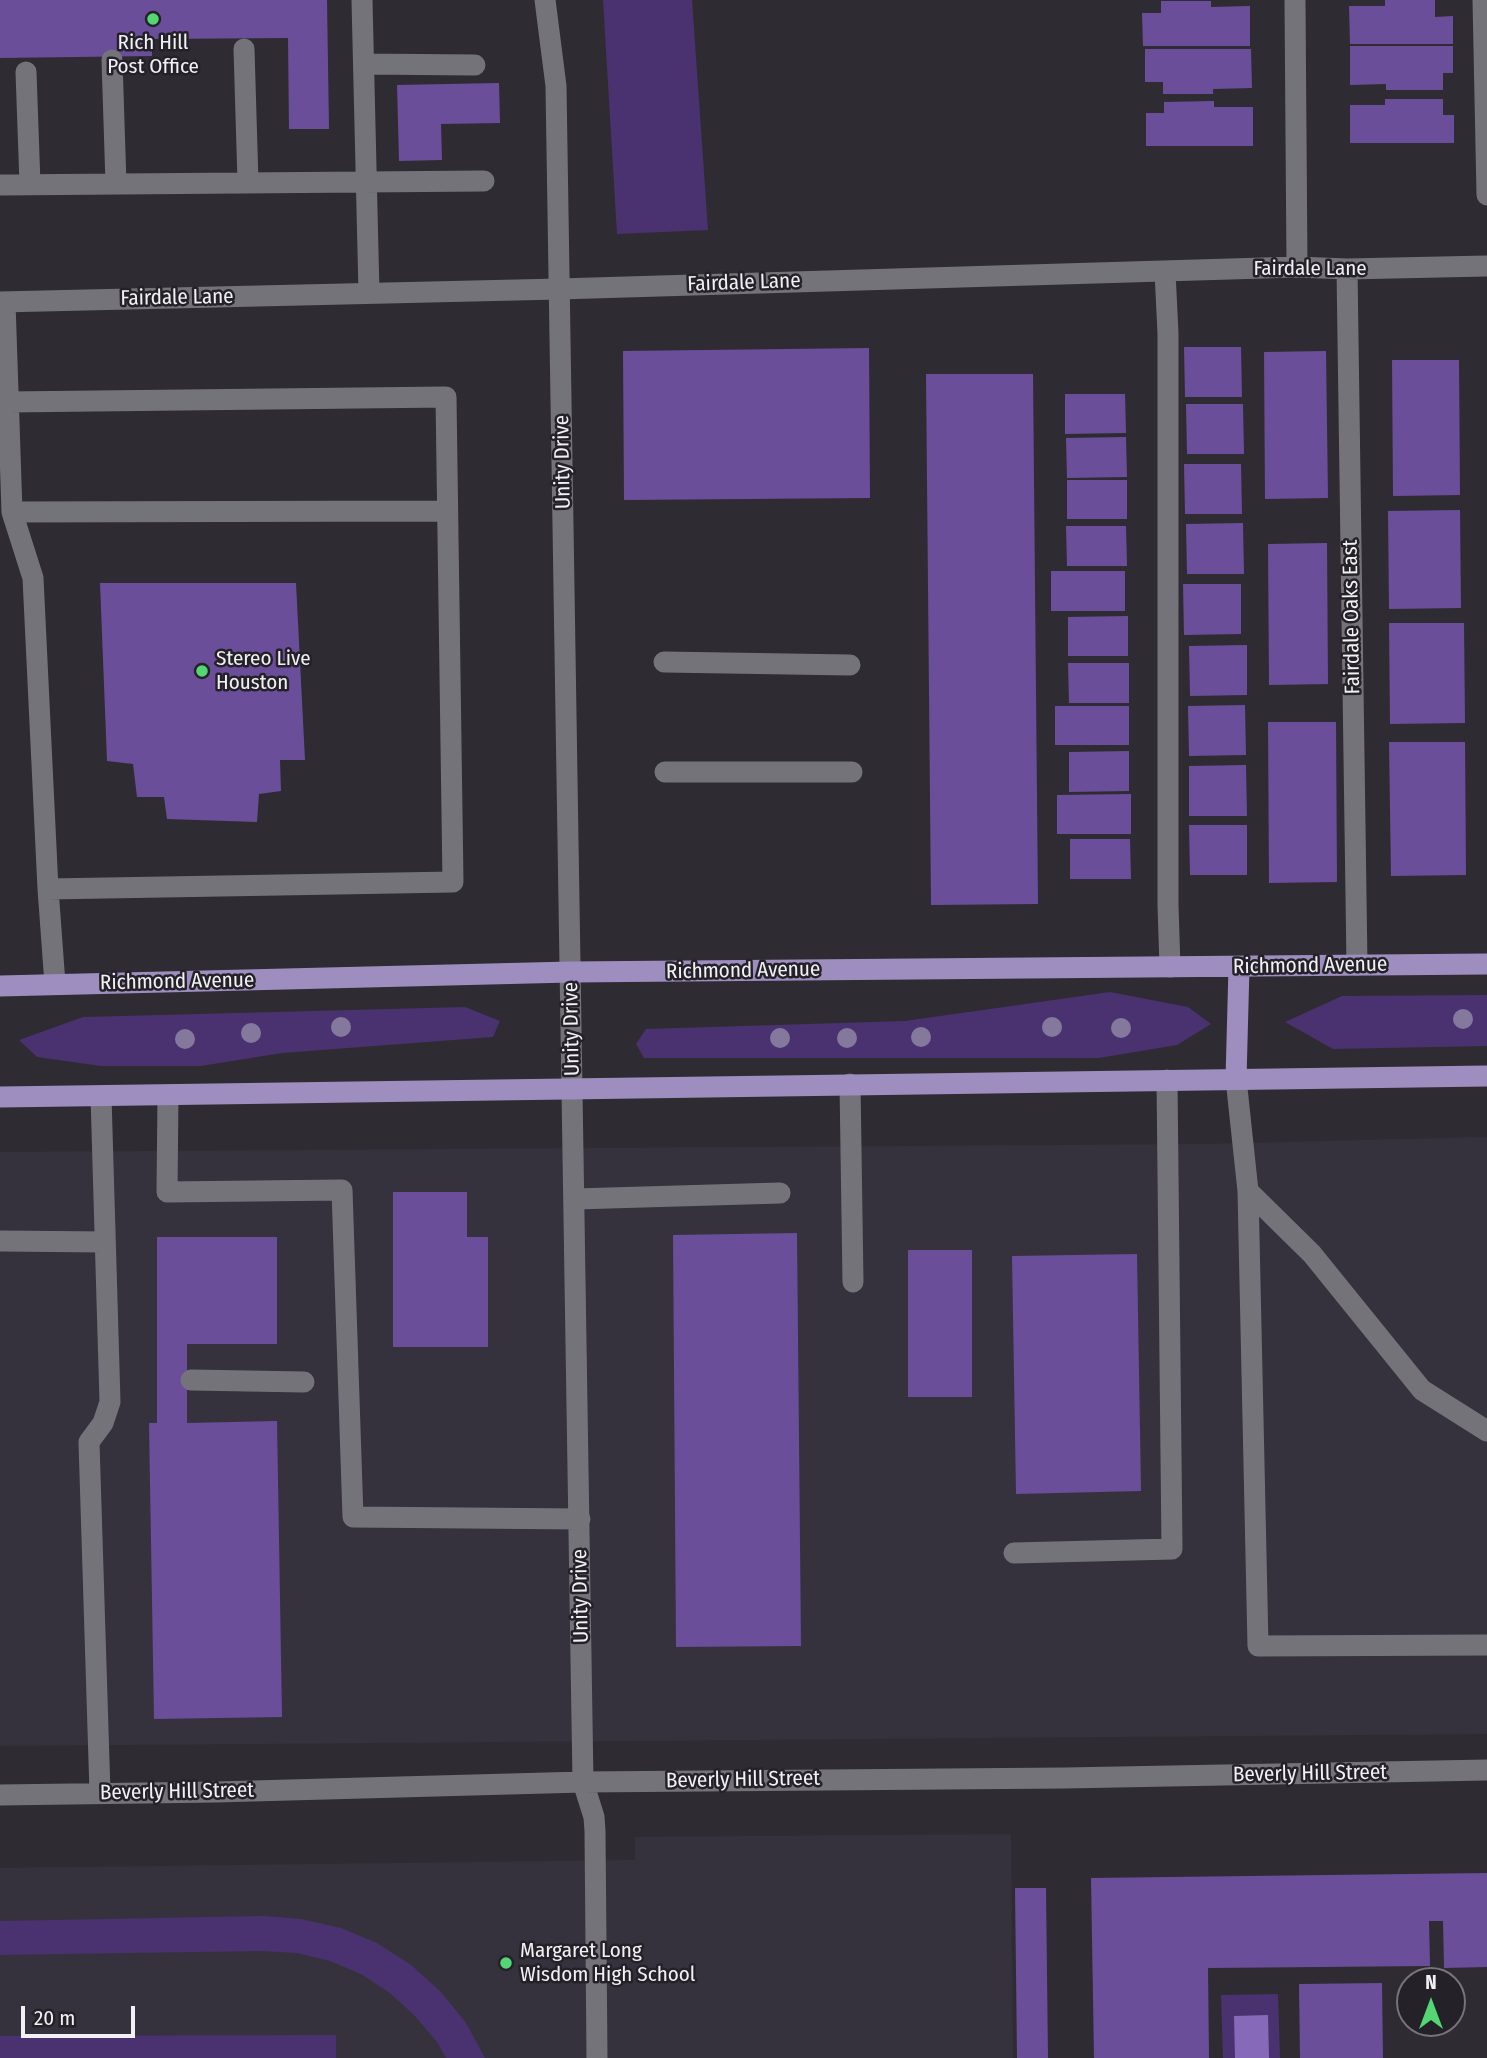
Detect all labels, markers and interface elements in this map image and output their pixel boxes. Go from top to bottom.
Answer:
marker: Rich Hill Post Office [145,11,161,27]
place label: Rich Hill Post Office [107,30,199,80]
street label: Fairdale Lane [1253,256,1367,282]
street label: Fairdale Lane [687,268,801,298]
street label: Fairdale Lane [120,284,234,312]
street label: Unity Drive [550,415,576,509]
street label: Fairdale Oaks East [1338,539,1366,695]
place label: Stereo Live Houston [216,646,311,696]
marker: Stereo Live Houston [194,663,210,679]
street label: Richmond Avenue [1233,952,1387,980]
street label: Richmond Avenue [666,957,820,985]
street label: Richmond Avenue [100,968,254,996]
street label: Unity Drive [559,982,585,1076]
street label: Unity Drive [568,1549,594,1643]
street label: Beverly Hill Street [1233,1760,1387,1788]
street label: Beverly Hill Street [666,1766,820,1794]
street label: Beverly Hill Street [100,1778,254,1806]
place label: Margaret Long Wisdom High School [520,1938,695,1988]
marker: Margaret Long Wisdom High School [498,1955,514,1971]
north arrow [1396,1967,1466,2037]
text: N [1425,1971,1437,1994]
scale bar [24,1992,138,2036]
text: 20 m [34,2005,75,2031]

